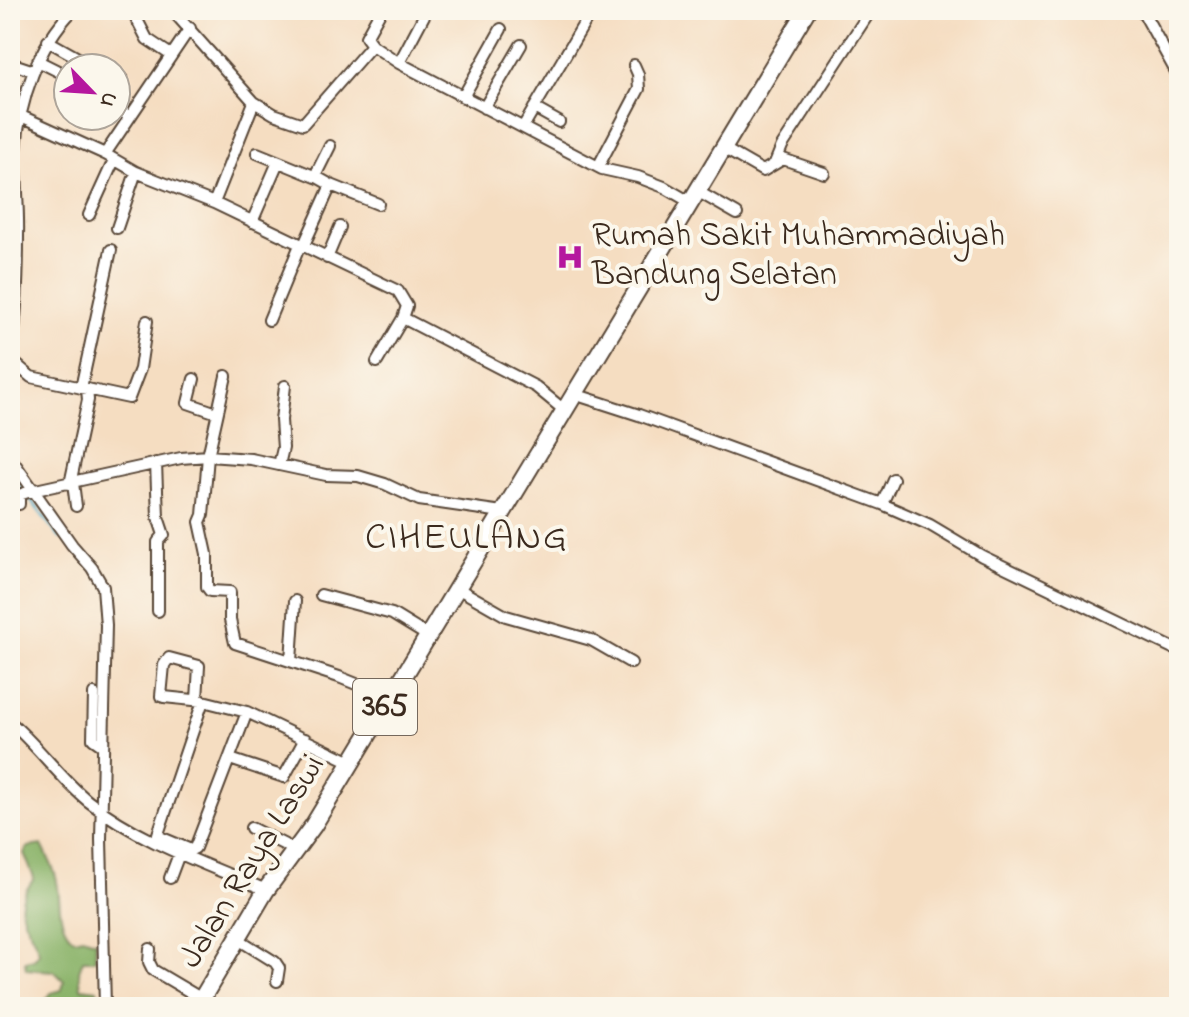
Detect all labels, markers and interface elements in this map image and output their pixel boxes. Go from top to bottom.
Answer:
north arrow [52,52,132,132]
text: U [90,86,125,112]
place label: Rumah Sakit Muhammadiyah Bandung Selatan [591,212,1005,301]
hospital icon: Rumah Sakit Muhammadiyah Bandung Selatan [555,242,585,272]
district label: CIHEULANG [365,511,569,567]
road number: 365 [353,679,417,735]
street label: Jalan Raya Laswi [167,745,339,979]

